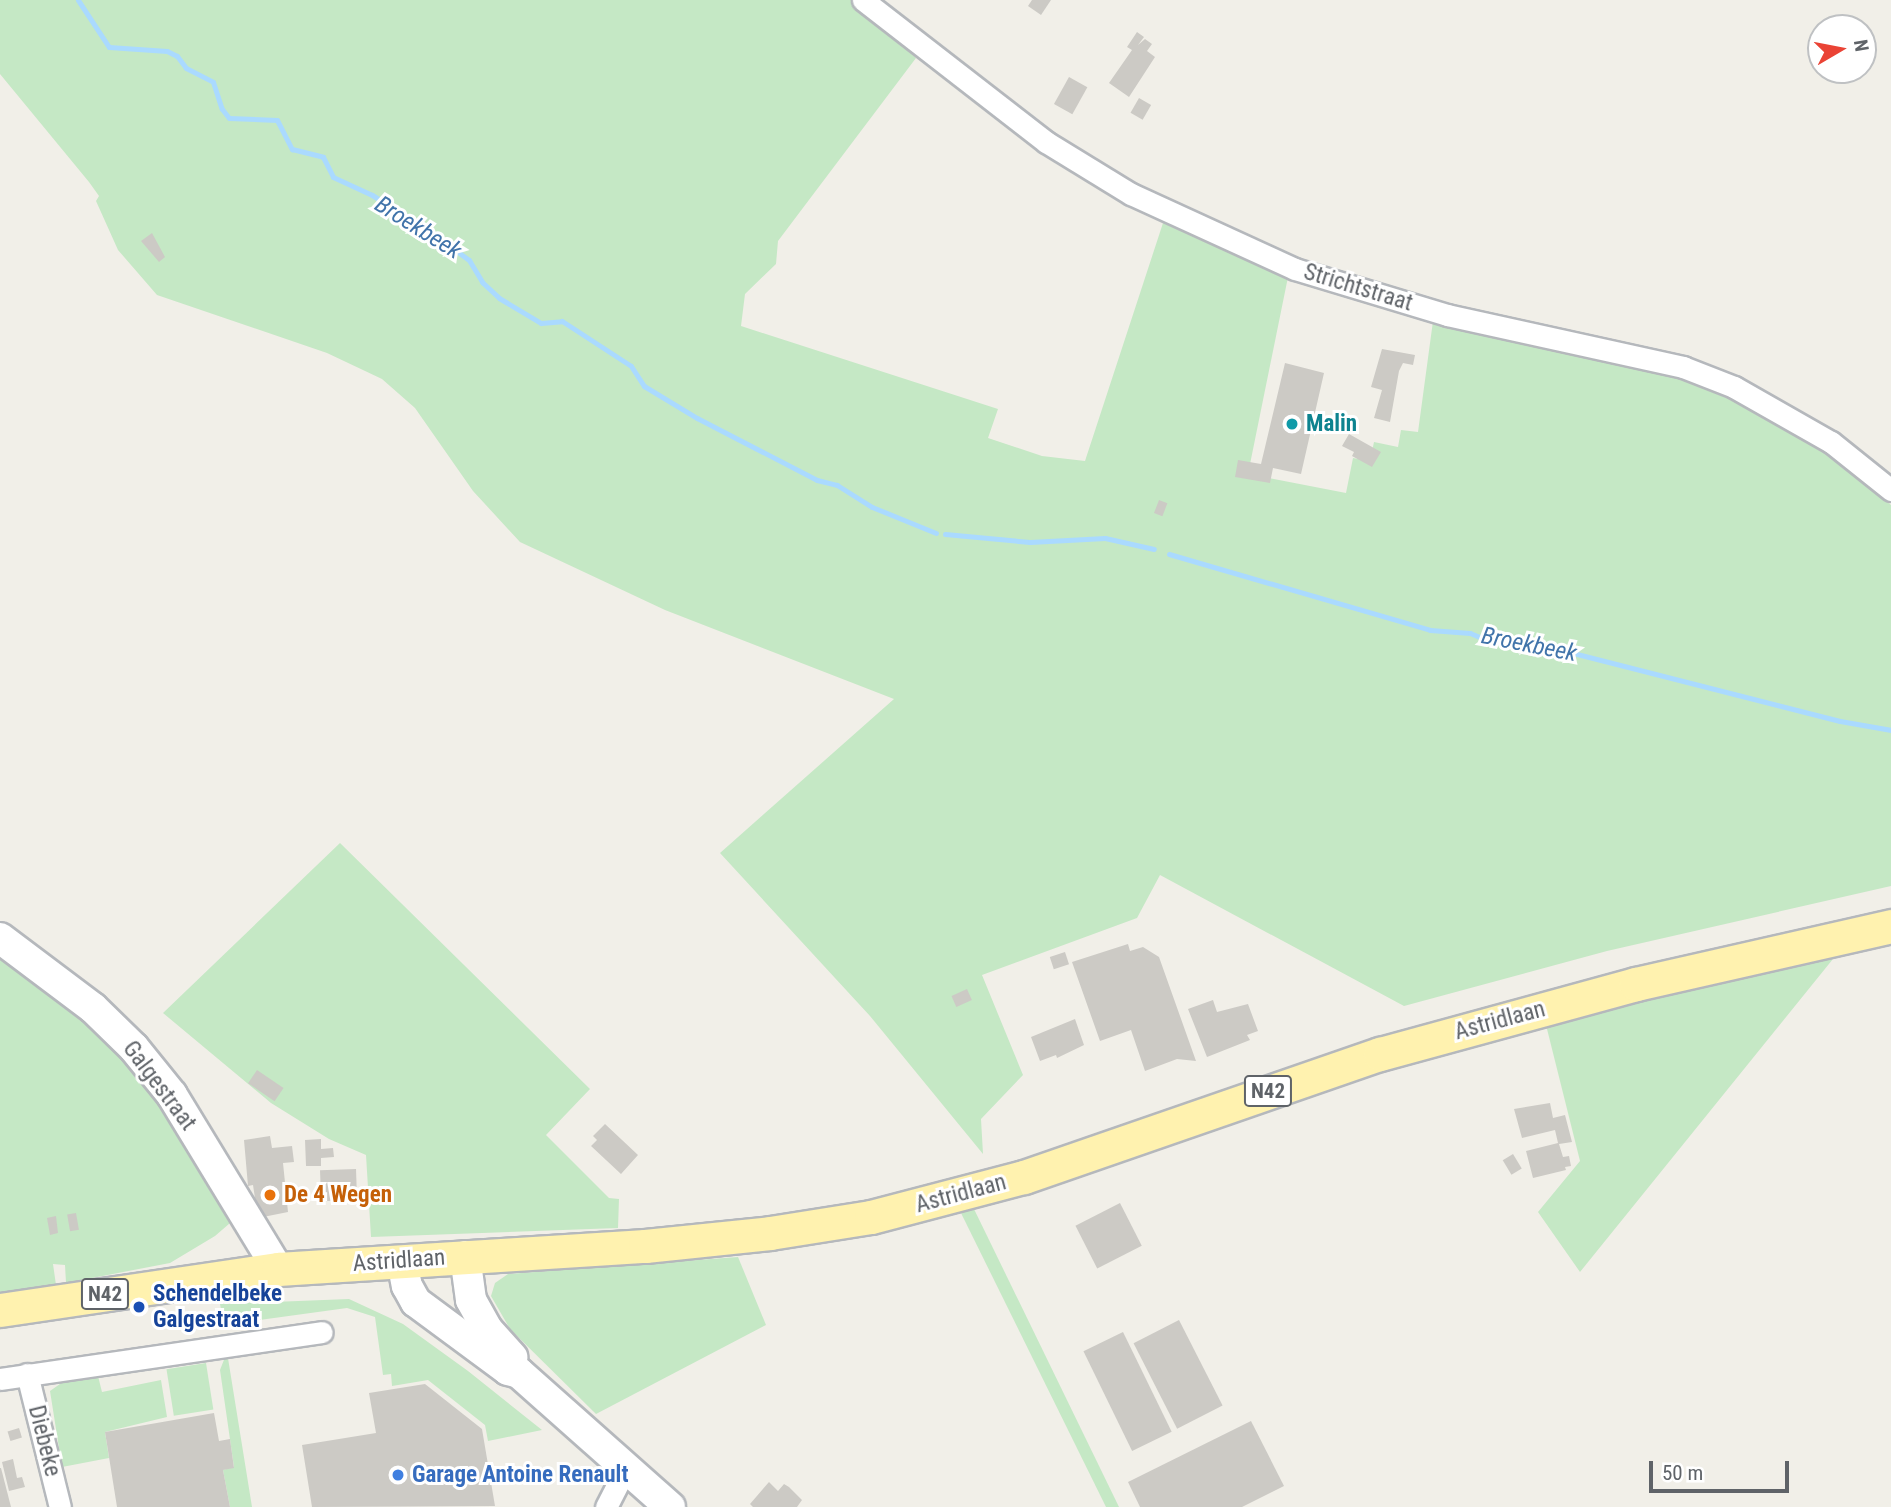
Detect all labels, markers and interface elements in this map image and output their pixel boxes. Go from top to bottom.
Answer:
north arrow [1807,14,1877,84]
text: N [1849,38,1874,53]
water label: Broekbeek [369,190,467,266]
street label: Strichtstraat [1300,258,1416,318]
place label: Malin [1306,410,1357,438]
marker: Malin [1284,416,1300,432]
water label: Broekbeek [1479,622,1579,668]
street label: Astridlaan [1452,996,1548,1046]
street label: Galgestraat [116,1036,202,1136]
road number: N42 [1244,1074,1292,1108]
street label: Astridlaan [913,1169,1009,1219]
place label: De 4 Wegen [284,1181,392,1209]
marker: De 4 Wegen [262,1187,278,1203]
street label: Astridlaan [352,1244,446,1278]
road number: N42 [80,1276,130,1312]
place label: Schendelbeke Galgestraat [153,1280,282,1334]
marker: Schendelbeke Galgestraat [131,1299,147,1315]
street label: Diebeke [22,1403,66,1479]
scale bar [1653,1448,1793,1492]
place label: Garage Antoine Renault [412,1461,628,1489]
text: 50 m [1662,1461,1703,1485]
marker: Garage Antoine Renault [390,1467,406,1483]

